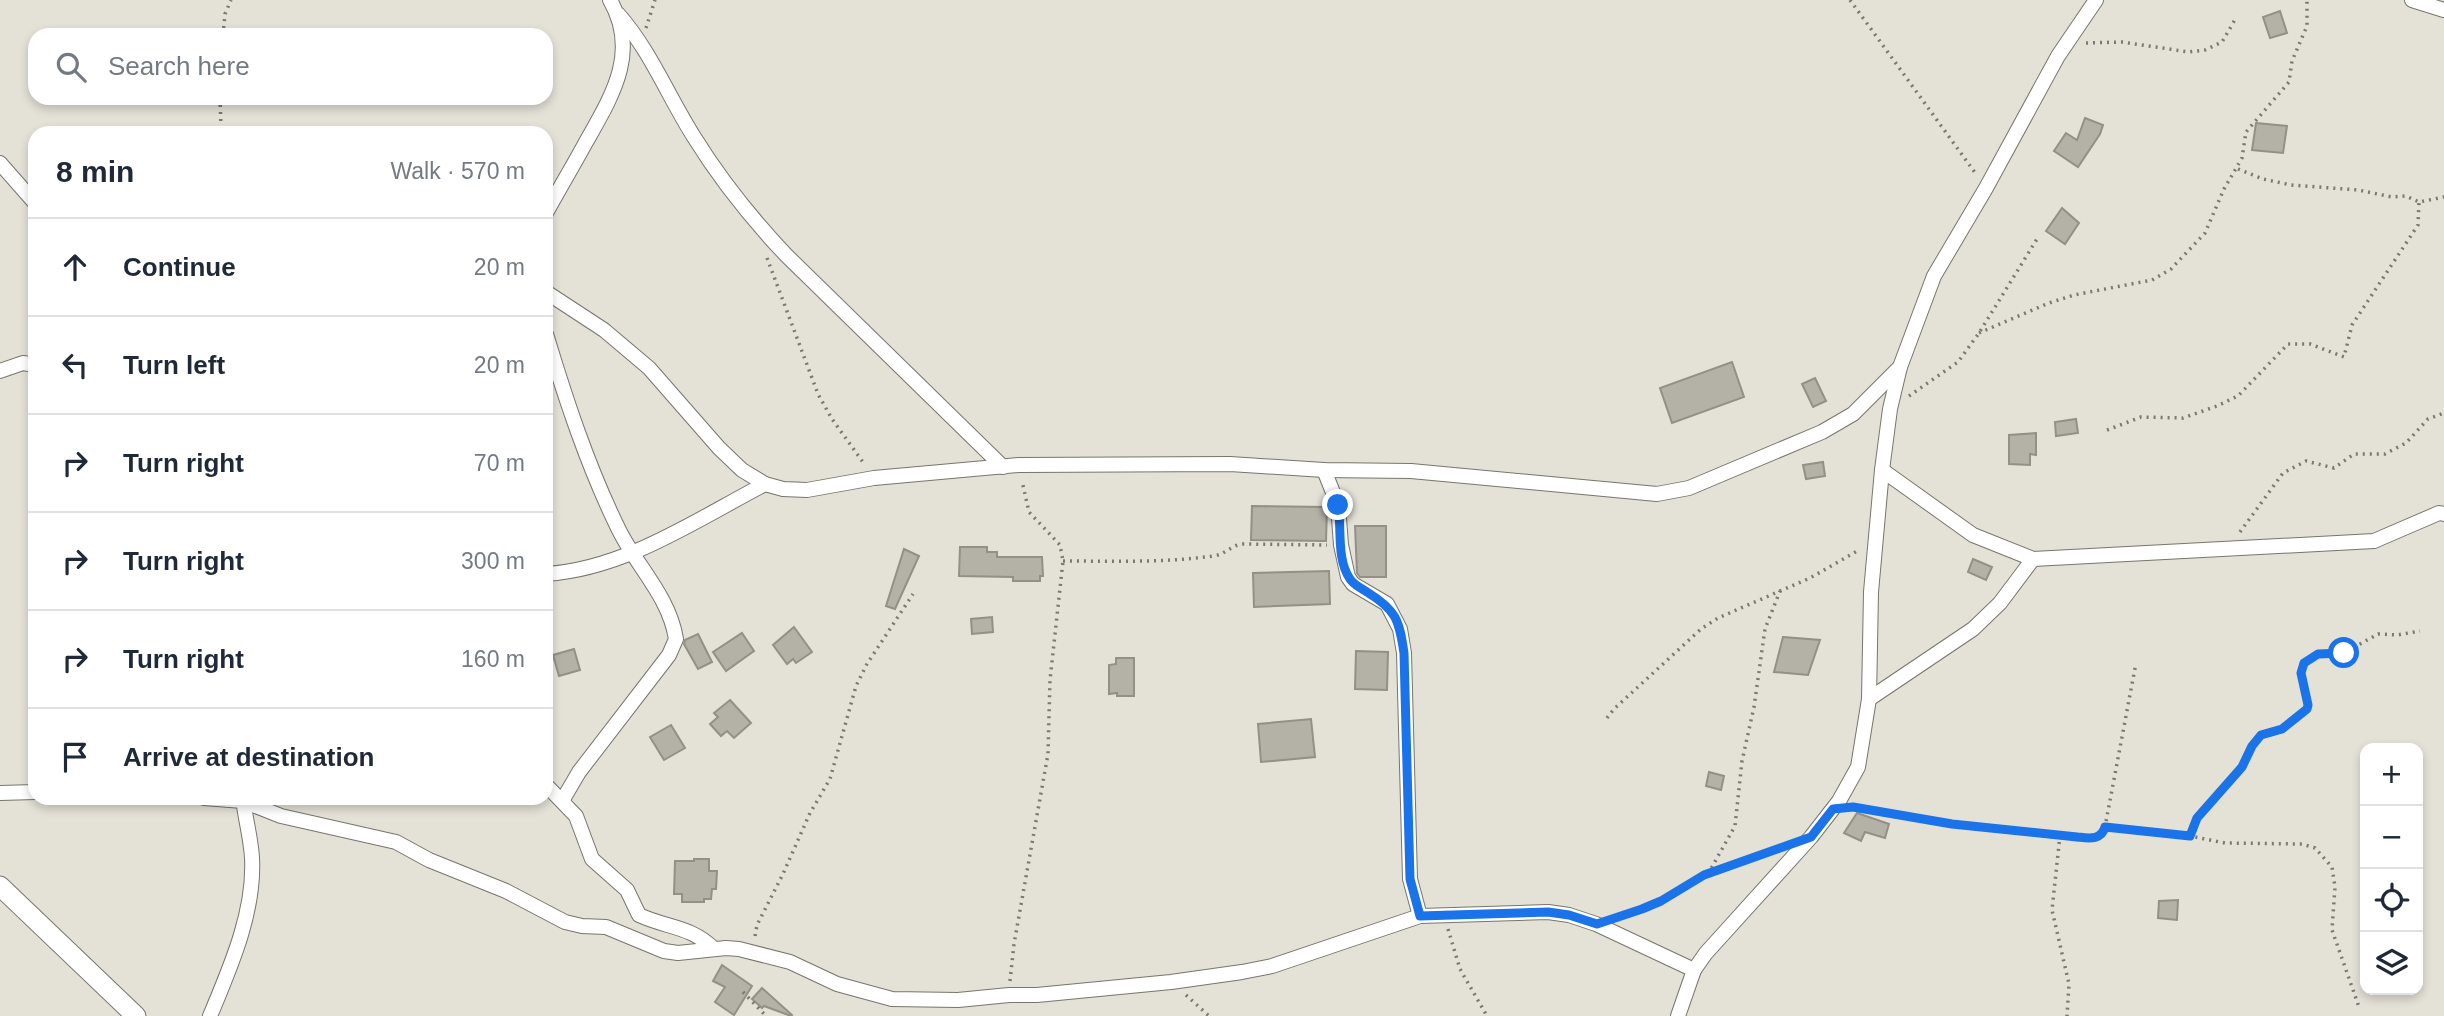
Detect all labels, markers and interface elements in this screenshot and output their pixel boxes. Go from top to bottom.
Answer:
search box [28,28,553,105]
icon: search [52,48,90,86]
text: Search here [108,51,250,81]
text: 8 min [56,155,134,188]
text: Walk · 570 m [390,158,525,184]
icon: ahead [56,248,94,286]
text: Continue [123,252,236,282]
text: 20 m [474,254,525,280]
icon: left [56,346,94,384]
text: Turn left [123,350,225,380]
text: 20 m [474,352,525,378]
icon: right [56,444,94,482]
text: Turn right [123,448,244,478]
text: 70 m [474,450,525,476]
route end [1322,489,1353,520]
icon: right [56,542,94,580]
text: Turn right [123,546,244,576]
text: 300 m [461,548,525,574]
route start [2328,637,2359,668]
icon: right [56,640,94,678]
text: Turn right [123,644,244,674]
text: 160 m [461,646,525,672]
icon: arrive [56,738,94,776]
text: Arrive at destination [123,742,374,772]
map controls [2360,743,2423,995]
button: + [2360,743,2423,806]
button: − [2360,806,2423,869]
button: locate [2360,869,2423,932]
button: layers [2360,932,2423,995]

